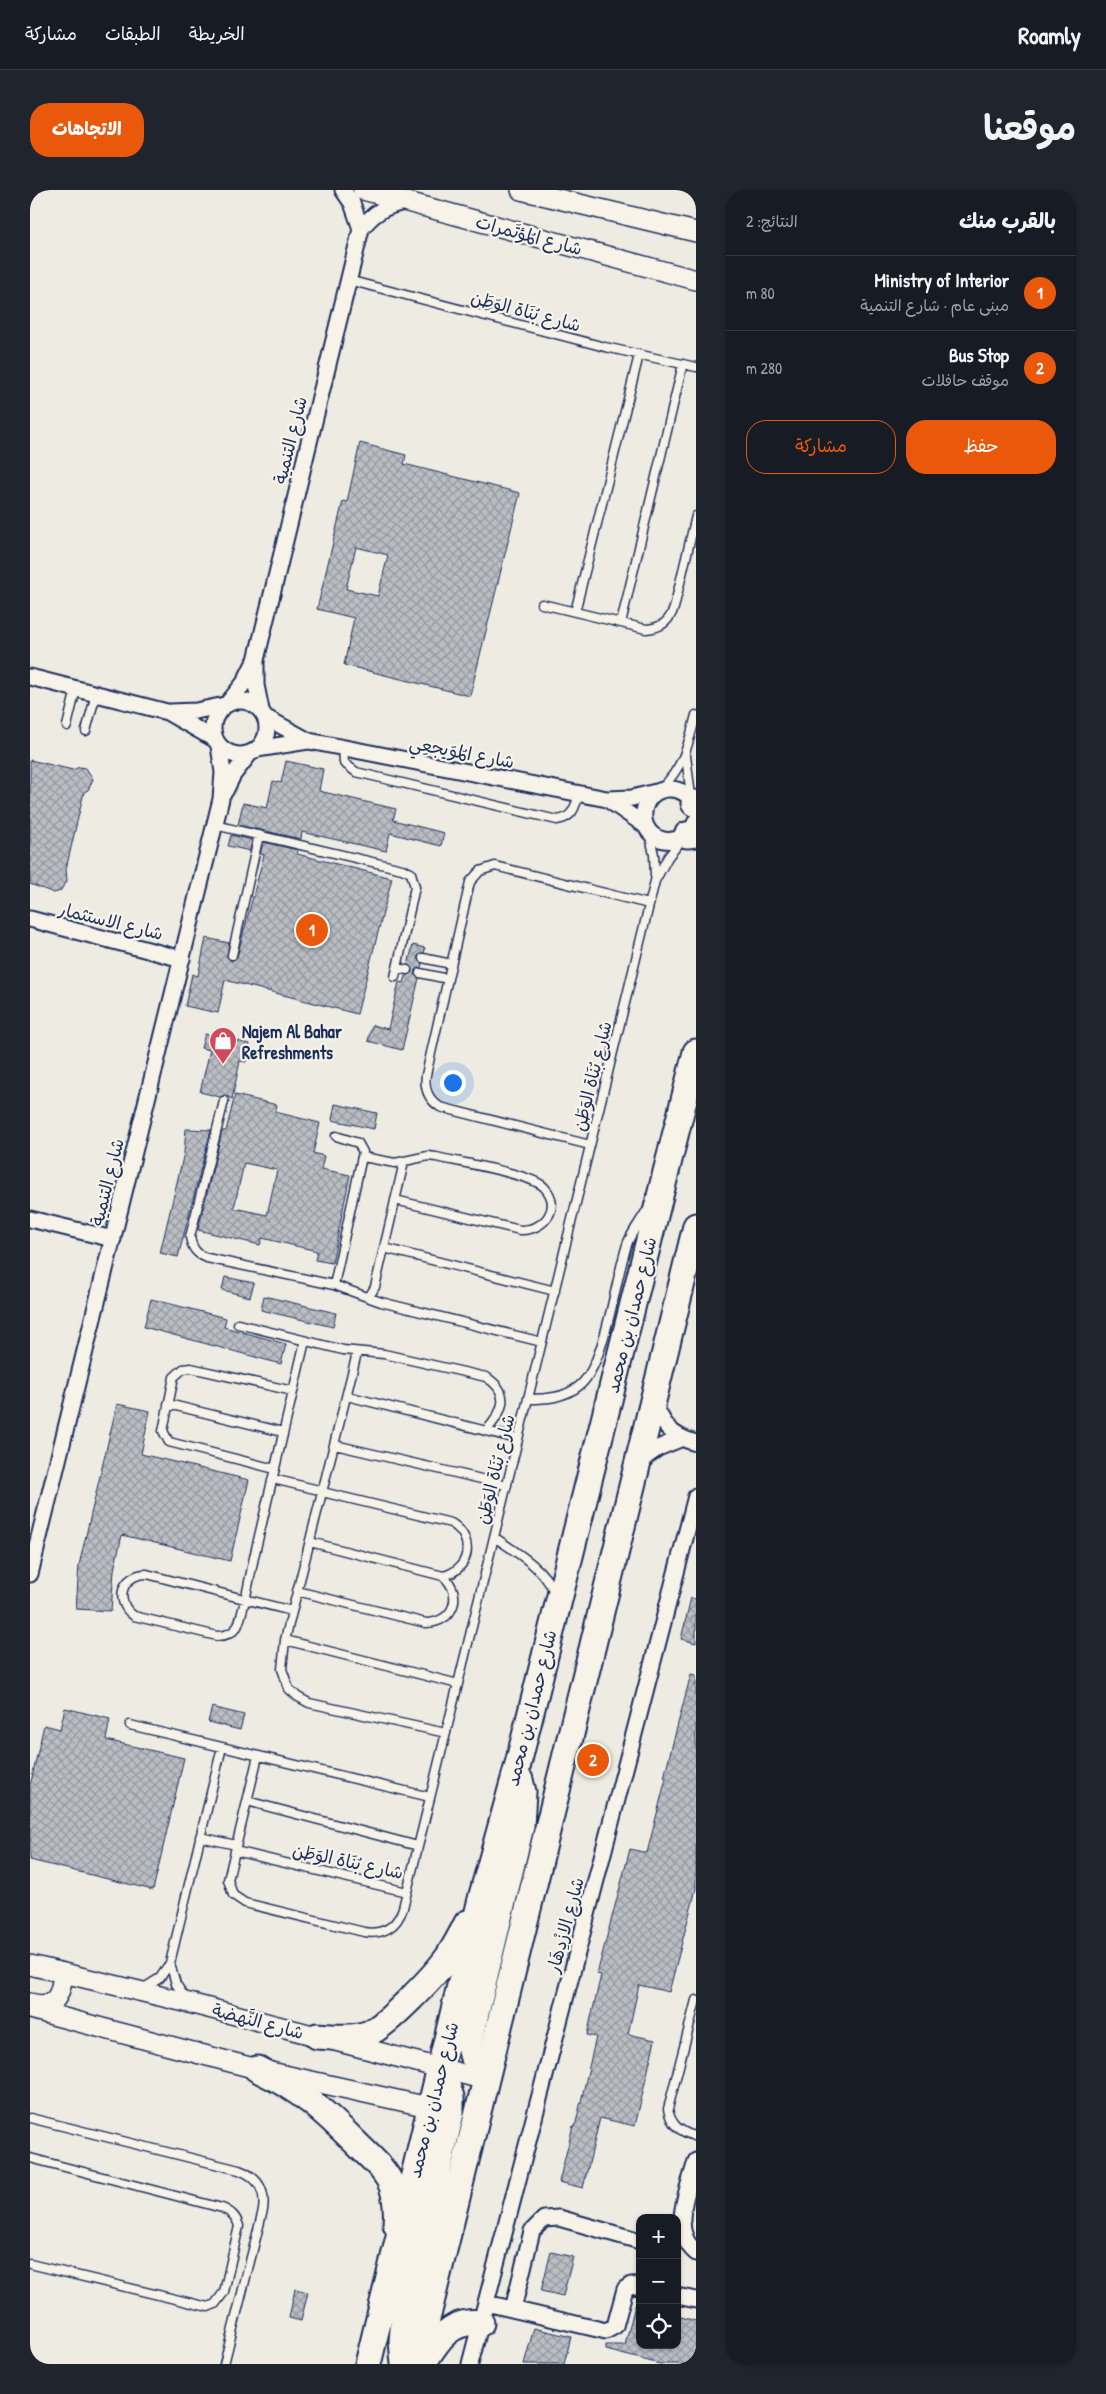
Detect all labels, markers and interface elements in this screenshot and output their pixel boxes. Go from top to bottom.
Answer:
text: Roamly [1018,19,1081,51]
text: مشاركة [25,21,77,46]
text: الطبقات [105,21,161,46]
text: الخريطة [189,21,245,46]
button: الاتجاهات [30,103,144,157]
text: موقعنا [983,104,1076,151]
text: بالقرب منك [959,206,1056,235]
street label: شارع المُؤتَمرات [473,209,585,261]
text: النتائج: 2 [746,210,798,232]
text: Ministry of Interior [874,267,1009,293]
text: 80 m [746,282,775,304]
text: 1 [1037,282,1043,304]
street label: شارع بُنَاة الوَطَن [468,284,584,338]
text: مبنى عام · شارع التنمية [860,294,1009,316]
text: Bus Stop [949,342,1009,368]
text: 280 m [746,357,782,379]
text: 2 [1036,357,1044,379]
text: موقف حافلات [922,369,1009,391]
street label: شارع التنمية [267,394,313,486]
button: مشاركة [746,420,896,474]
button: حفظ [906,420,1056,474]
street label: شارع المُوَيجعِي [407,730,517,778]
street label: شارع الاستثمار [55,896,166,946]
pin: 1 [296,911,328,949]
street label: شارع بُنَاة الوَطَن [566,1018,618,1134]
place label: Najem Al Bahar Refreshments [242,1019,342,1065]
shop icon: Najem Al Bahar Refreshments [208,1026,238,1065]
your location [440,1070,466,1096]
street label: شارع التنمية [84,1136,130,1228]
street label: شارع حمدان بن محمد [599,1234,663,1396]
street label: شارع بُنَاة الوَطَن [469,1411,521,1527]
street label: شارع حمدان بن محمد [499,1627,563,1789]
pin: 2 [577,1741,609,1779]
street label: شارع بُنَاة الوَطَن [290,1837,406,1885]
street label: شارع الازْدِهَار [540,1874,590,1977]
street label: شارع النَّهضة [209,1997,307,2045]
street label: شارع حمدان بن محمد [401,2019,465,2181]
map controls [636,2214,681,2349]
button: + [636,2214,681,2259]
button: − [636,2259,681,2304]
button: locate [636,2304,681,2349]

